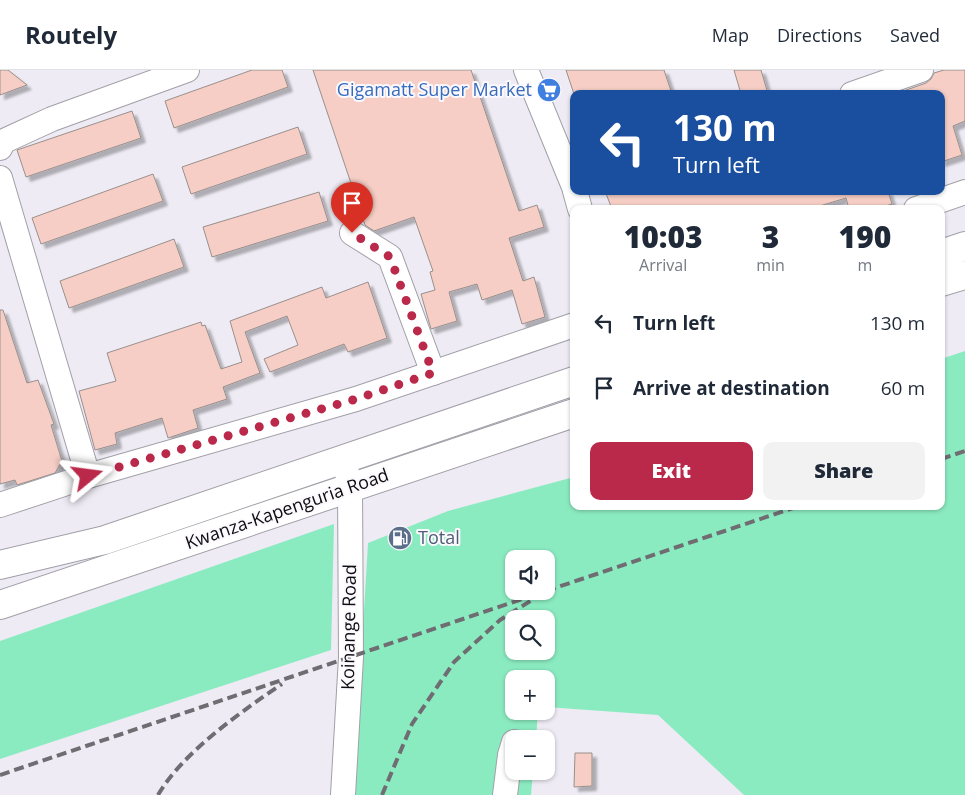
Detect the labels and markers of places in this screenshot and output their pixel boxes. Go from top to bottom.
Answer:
place label: Gigamatt Super Market [337,77,532,101]
supermarket icon: Gigamatt Super Market [536,77,562,103]
pin [331,182,373,233]
fuel station icon: Total [387,525,413,551]
place label: Total [418,525,460,549]

